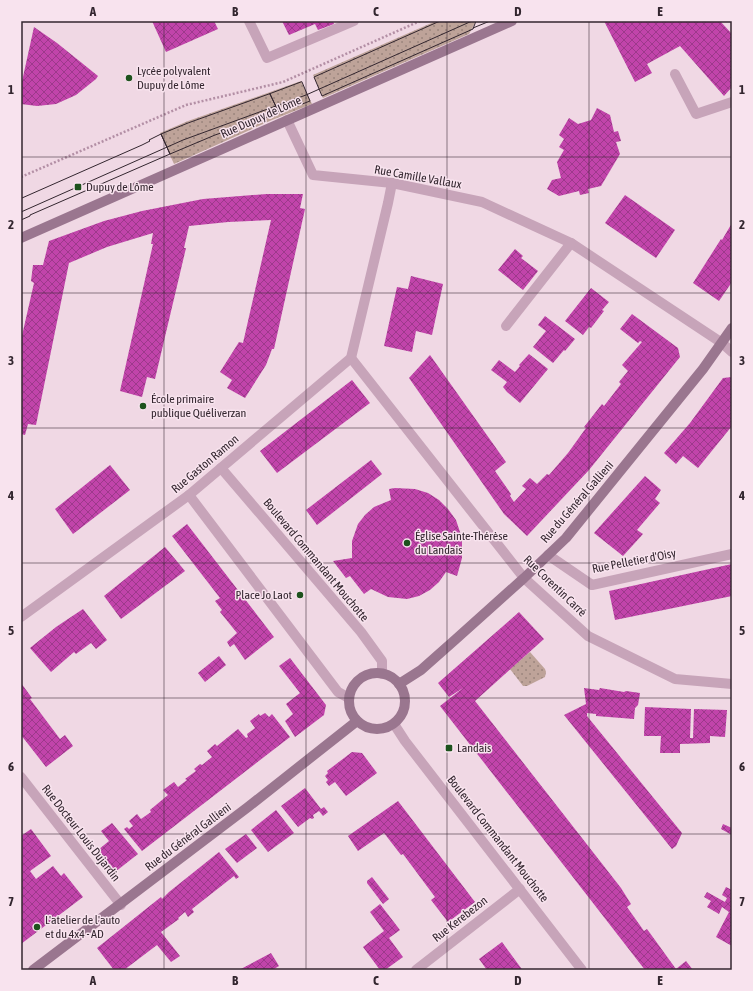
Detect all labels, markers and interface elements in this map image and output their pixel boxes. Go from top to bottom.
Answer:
text: A [89,4,97,19]
text: B [232,4,239,19]
text: C [373,4,379,19]
text: D [514,4,522,19]
text: E [657,4,663,19]
place label: Lycée polyvalent Dupuy de Lôme [137,64,211,92]
marker: Lycée polyvalent Dupuy de Lôme [124,73,134,83]
text: 1 [8,82,14,97]
text: 1 [739,82,745,97]
street label: Rue Dupuy de Lôme [219,93,303,141]
street label: Rue Camille Vallaux [373,162,463,192]
place label: Dupuy de Lôme [86,180,154,194]
marker: Dupuy de Lôme [73,182,83,192]
text: 2 [8,217,14,232]
text: 2 [739,217,745,232]
text: 3 [8,353,14,368]
text: 3 [739,353,745,368]
place label: École primaire publique Quéliverzan [151,392,246,420]
marker: École primaire publique Quéliverzan [138,401,148,411]
street label: Rue Gaston Ramon [169,432,241,496]
street label: Rue du Général Gallieni [538,458,616,546]
text: 4 [7,488,14,503]
text: 4 [738,488,745,503]
street label: Boulevard Commandant Mouchotte [260,496,372,624]
place label: Église Sainte-Thérèse du Landais [415,529,508,557]
marker: Église Sainte-Thérèse du Landais [402,538,412,548]
street label: Rue Pelletier d'Oisy [591,546,677,576]
street label: Rue Corentin Carré [521,553,589,619]
place label: Place Jo Laot [235,588,293,602]
marker: Place Jo Laot [295,590,305,600]
text: 5 [8,623,14,638]
text: 5 [739,623,745,638]
place label: Landais [457,741,491,755]
marker: Landais [444,743,454,753]
text: 6 [8,759,14,774]
text: 6 [739,759,745,774]
street label: Boulevard Commandant Mouchotte [444,773,552,905]
street label: Rue Docteur Louis Dujardin [39,782,123,884]
street label: Rue du Général Gallieni [142,800,234,874]
street label: Rue Kerebezon [430,893,490,945]
text: 7 [8,894,14,909]
text: 7 [739,894,745,909]
place label: L'atelier de l'auto et du 4x4 - AD [45,913,121,941]
marker: L'atelier de l'auto et du 4x4 - AD [32,922,42,932]
text: A [89,973,97,988]
text: B [232,973,239,988]
text: C [373,973,379,988]
text: D [514,973,522,988]
text: E [657,973,663,988]

